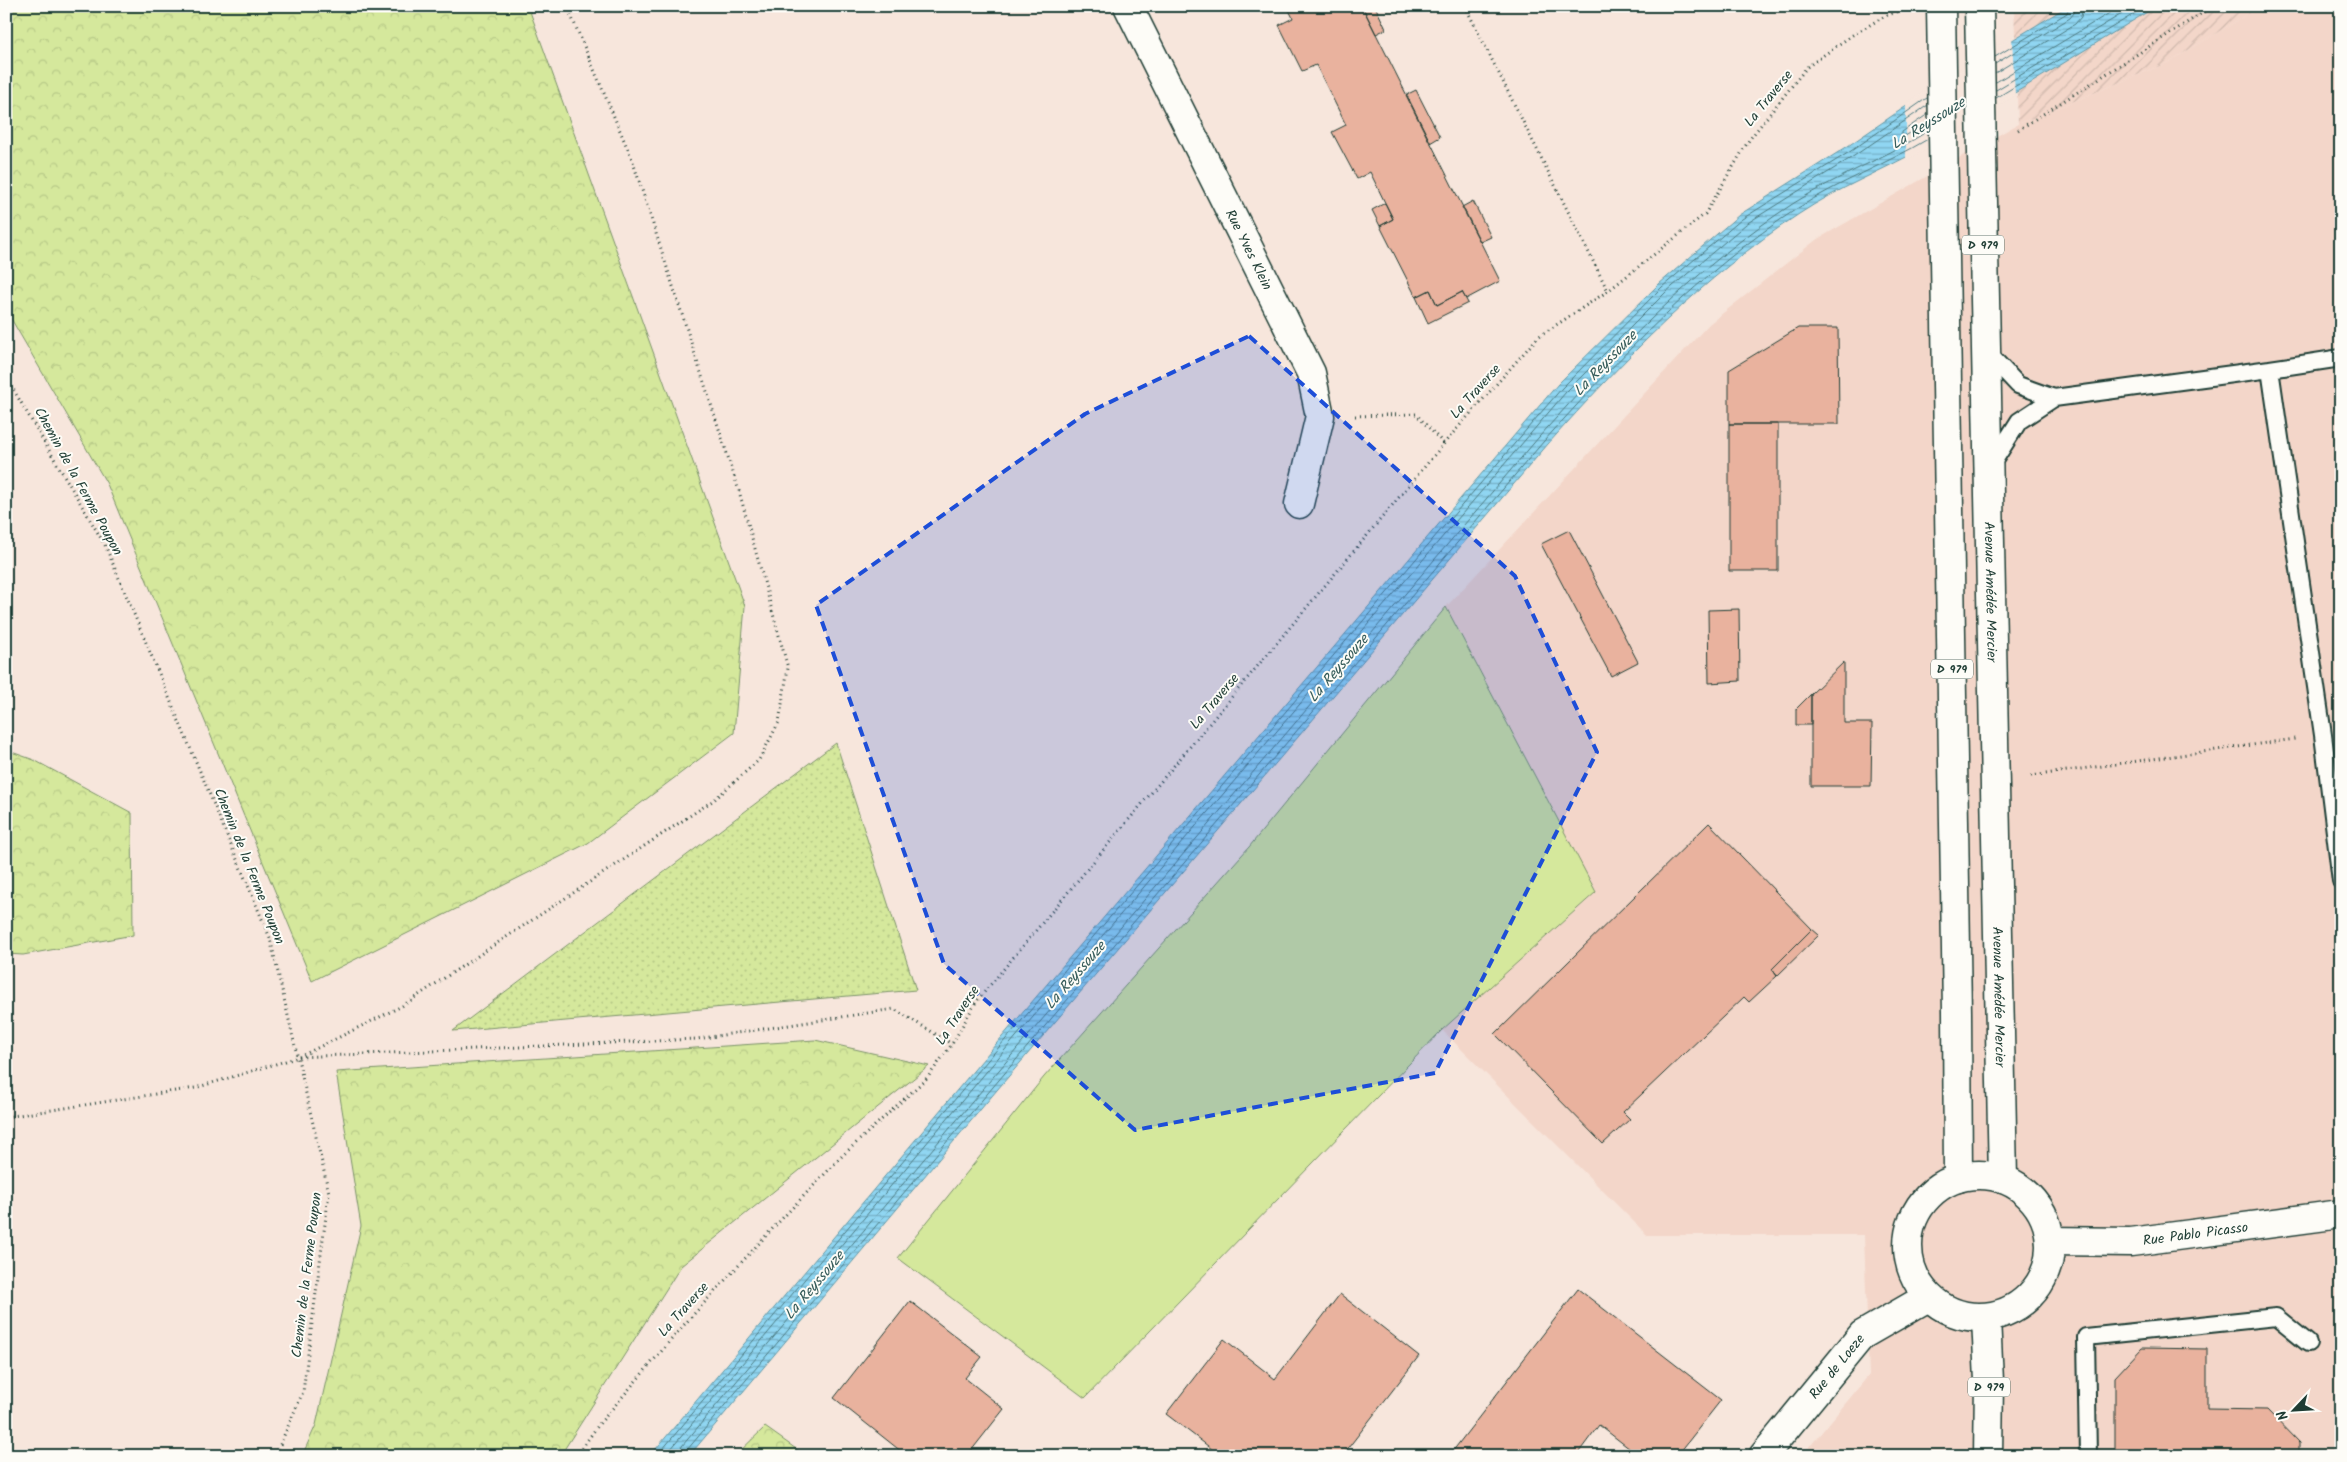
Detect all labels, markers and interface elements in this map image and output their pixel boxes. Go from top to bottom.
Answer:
street label: La Traverse [1739,65,1799,132]
water label: La Reyssouze [1887,91,1972,156]
street label: Rue Yves Klein [1219,206,1278,294]
road number: D 979 [1962,236,2004,254]
water label: La Reyssouze [1568,324,1644,402]
street label: La Traverse [1445,359,1507,424]
street label: Chemin de la Ferme Poupon [28,403,128,560]
street label: Avenue Amédée Mercier [1978,522,2002,664]
water label: La Reyssouze [1302,628,1376,708]
road number: D 979 [1931,660,1973,679]
street label: La Traverse [1185,668,1245,735]
street label: Chemin de la Ferme Poupon [208,785,291,948]
street label: Avenue Amédée Mercier [1986,926,2011,1069]
water label: La Reyssouze [1039,935,1113,1015]
street label: La Traverse [930,981,986,1050]
street label: Chemin de la Ferme Poupon [286,1191,328,1359]
street label: Rue Pablo Picasso [2142,1217,2249,1252]
water label: La Reyssouze [779,1245,852,1326]
street label: La Traverse [653,1277,715,1342]
street label: Rue de Loeze [1804,1329,1871,1404]
road number: D 979 [1968,1378,2010,1396]
north arrow [2270,1384,2320,1434]
text: N [2271,1406,2295,1424]

